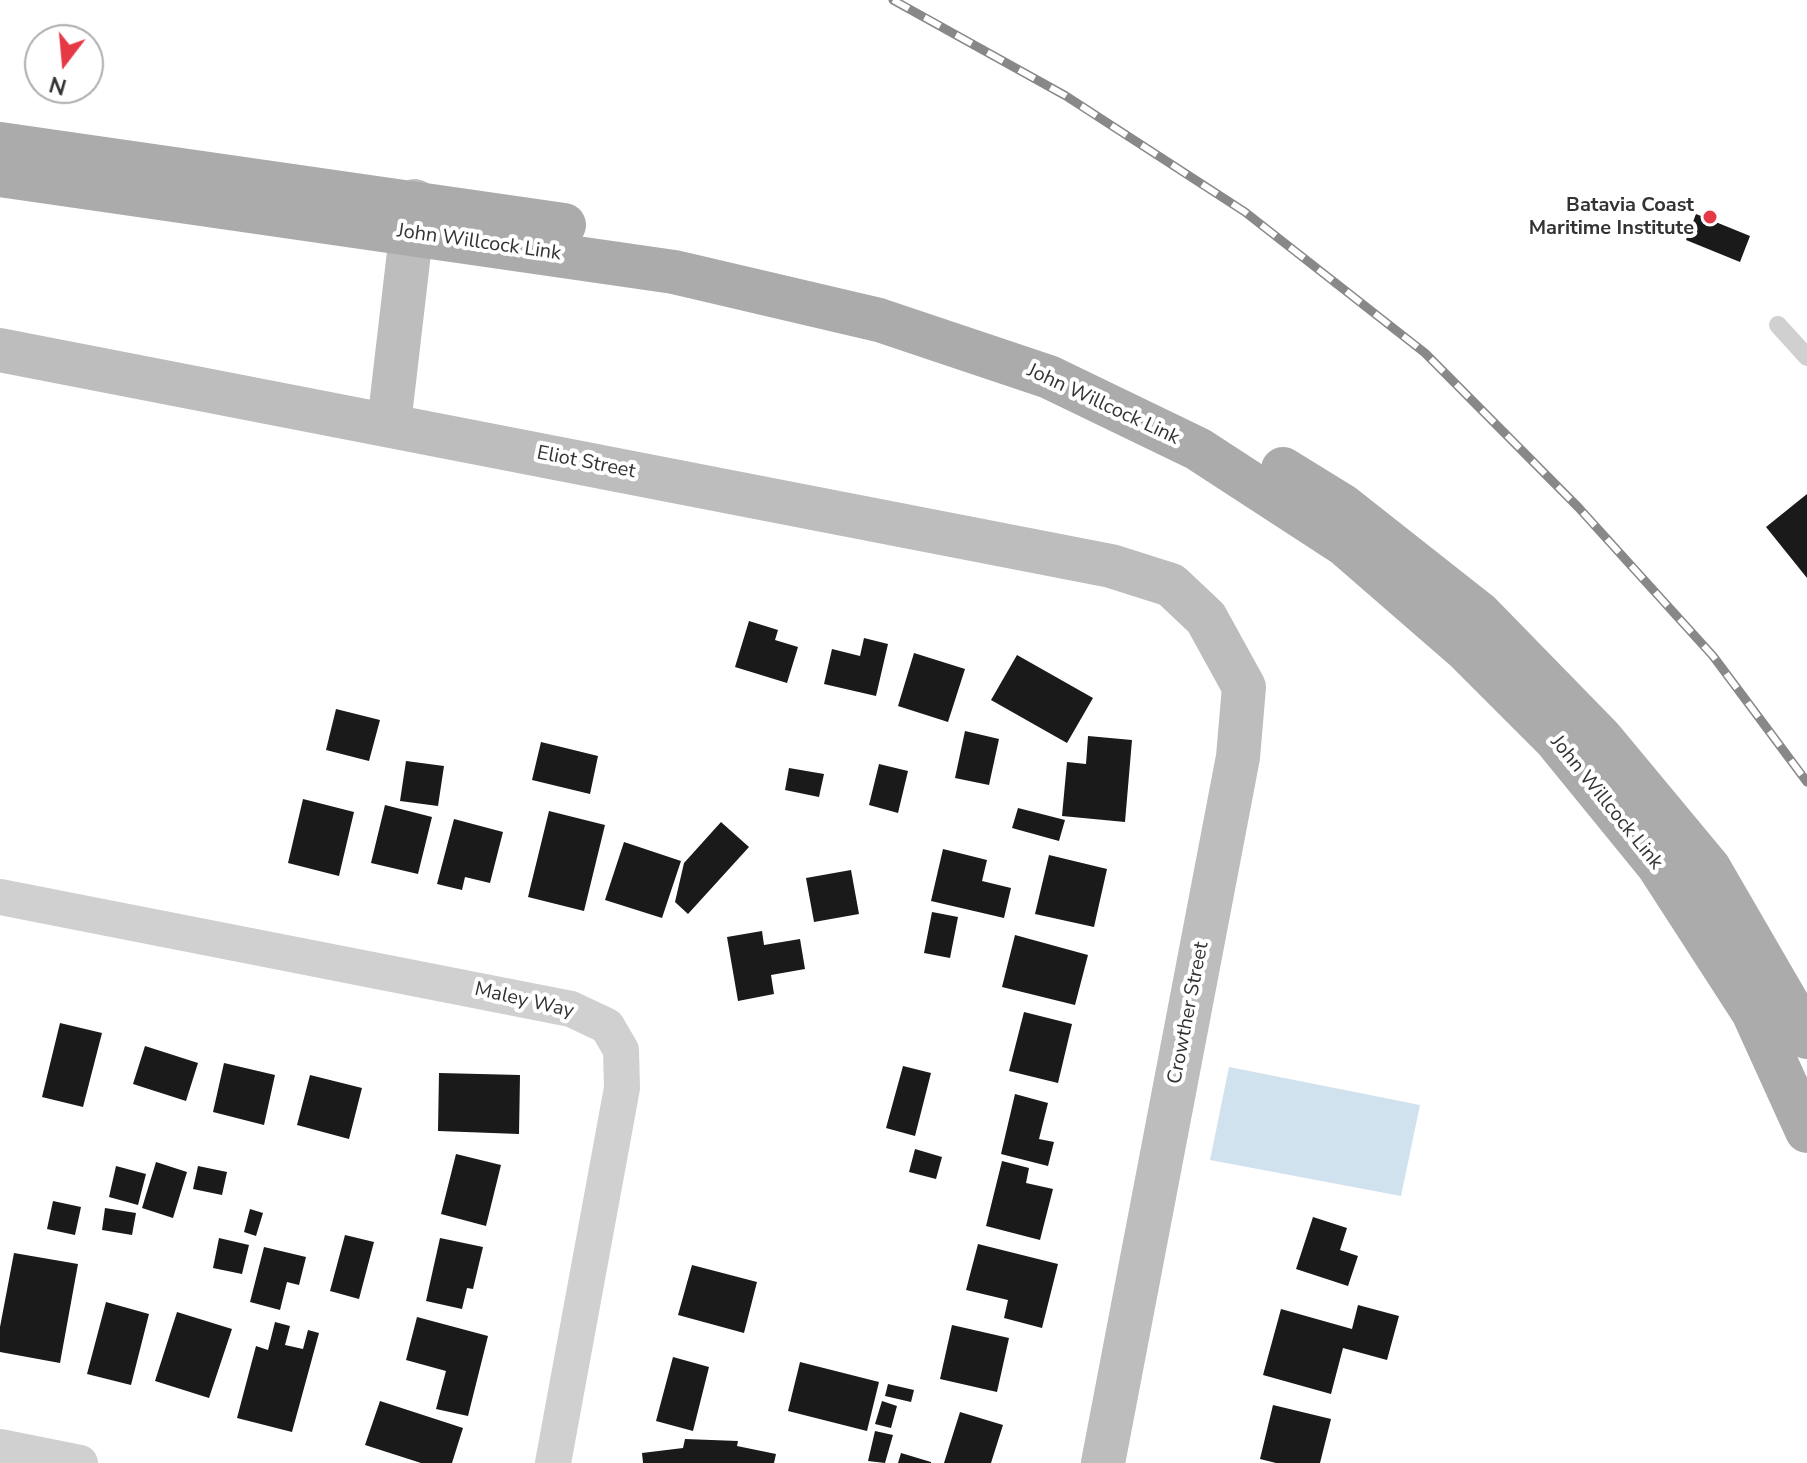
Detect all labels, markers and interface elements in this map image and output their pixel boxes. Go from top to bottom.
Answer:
north arrow [24,24,104,104]
text: N [46,68,70,102]
place label: Batavia Coast Maritime Institute [1529,194,1694,241]
marker: Batavia Coast Maritime Institute [1701,208,1719,226]
street label: John Willcock Link [395,220,563,266]
street label: John Willcock Link [1023,359,1183,451]
street label: Eliot Street [535,442,637,484]
street label: John Willcock Link [1545,731,1667,875]
street label: Crowther Street [1163,940,1215,1086]
street label: Maley Way [472,978,576,1024]

